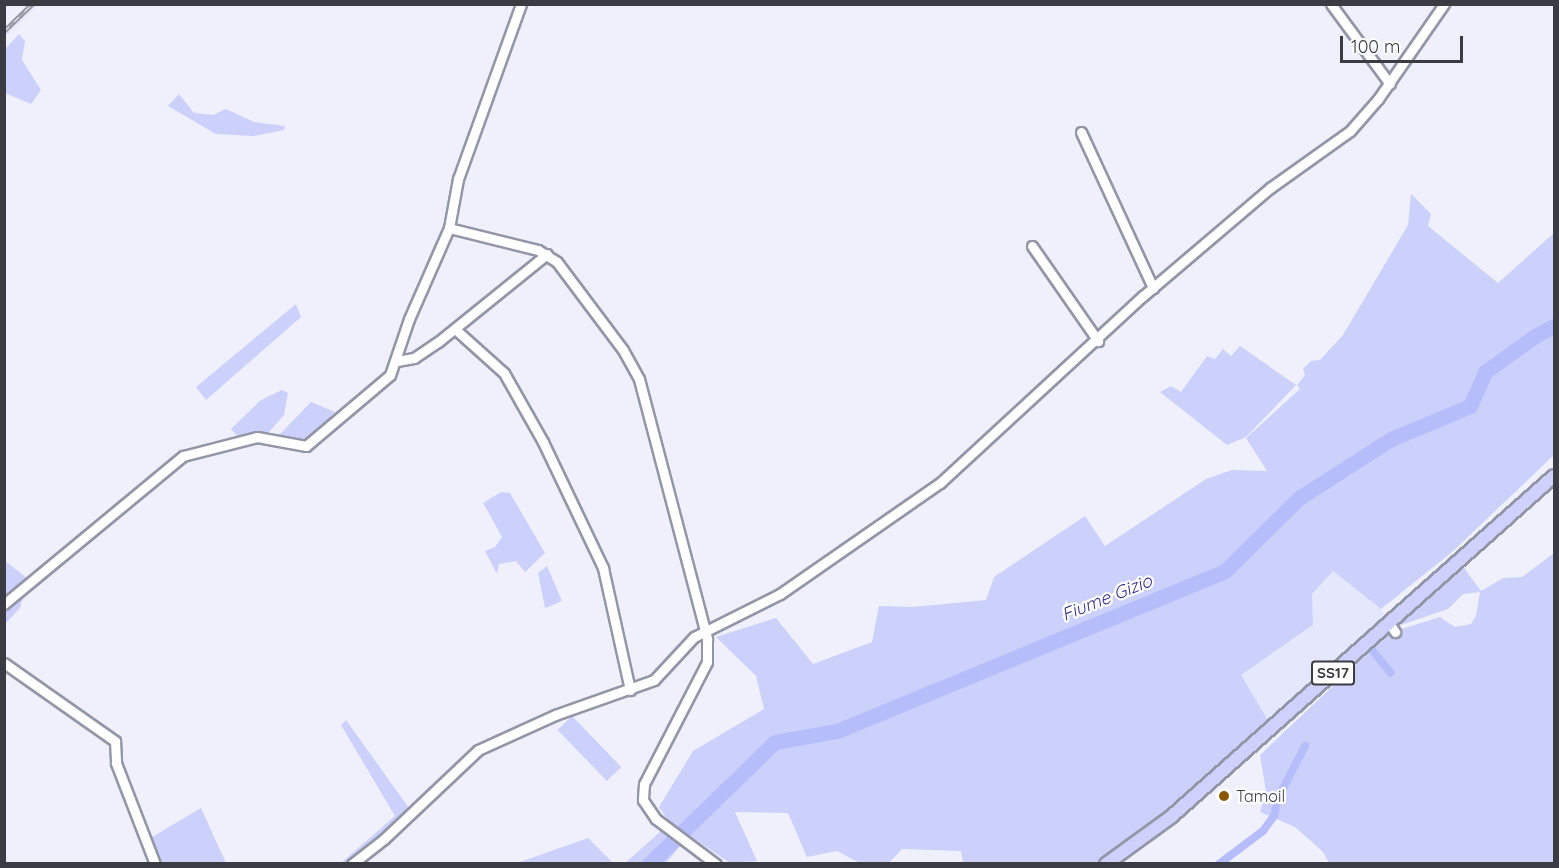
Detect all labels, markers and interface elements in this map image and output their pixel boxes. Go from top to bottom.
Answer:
scale bar [1343,24,1466,62]
text: 100 m [1351,35,1400,58]
water label: Fiume Gizio [1059,570,1155,626]
road number: SS17 [1310,661,1356,685]
place label: Tamoil [1236,786,1285,806]
marker: Tamoil [1217,789,1231,803]

